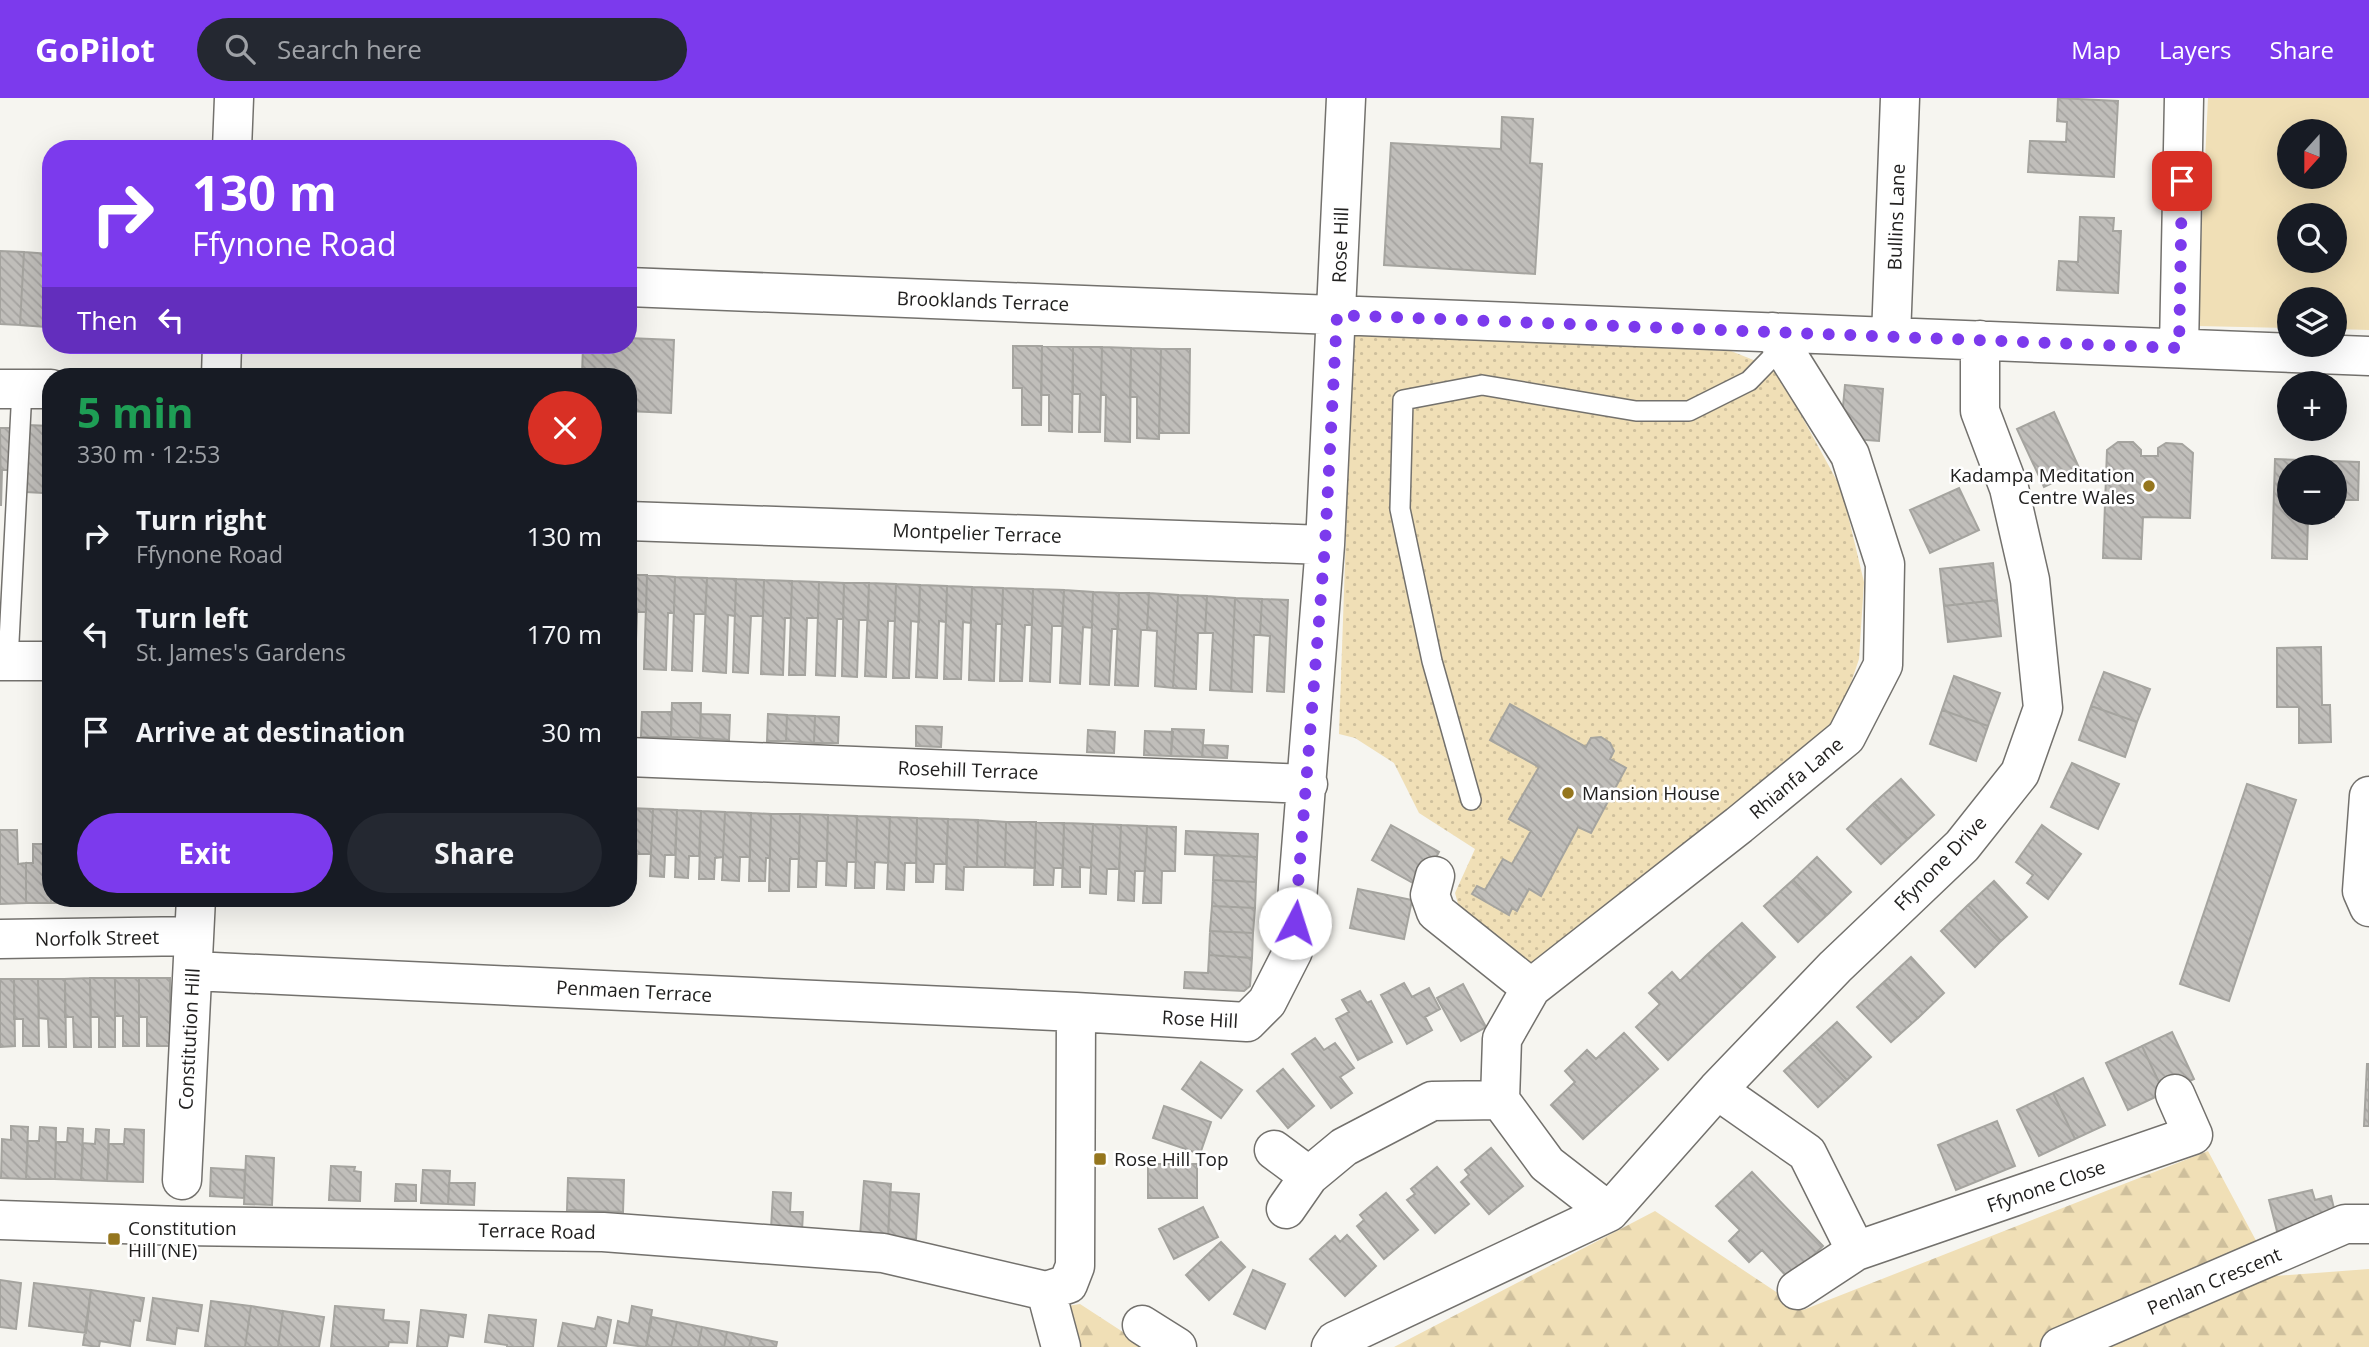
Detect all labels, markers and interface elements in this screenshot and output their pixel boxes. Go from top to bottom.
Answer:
search box [197,18,687,81]
text: GoPilot [35,27,155,72]
icon: search [221,30,259,68]
text: Search here [277,31,422,67]
text: Map [2071,33,2121,66]
text: Layers [2159,33,2232,66]
text: Share [2270,33,2334,66]
north arrow [2277,119,2347,189]
map controls [2277,119,2347,525]
pin [2152,151,2212,211]
text: 130 m [192,159,337,225]
icon: arrive [2163,162,2201,200]
street label: Bullins Lane [1881,163,1911,271]
icon: right [77,168,168,259]
button: search [2277,203,2347,273]
street label: Rose Hill [1326,206,1354,284]
text: Ffynone Road [192,222,396,265]
street label: Brooklands Terrace [896,285,1070,317]
button: layers [2277,287,2347,357]
icon: left [152,301,190,339]
text: Then [77,302,138,338]
button: + [2277,371,2347,441]
text: 5 min [77,383,194,440]
button: close [528,391,602,465]
text: 330 m · 12:53 [77,438,220,470]
button: − [2277,455,2347,525]
place label: Kadampa Meditation Centre Wales [1950,462,2135,510]
marker: Kadampa Meditation Centre Wales [2141,478,2157,494]
text: Turn right [136,502,267,538]
icon: right [77,517,115,555]
street label: Montpelier Terrace [892,517,1062,549]
text: 130 m [527,518,602,554]
text: Ffynone Road [136,538,283,570]
text: Turn left [136,600,248,636]
icon: left [77,615,115,653]
text: 170 m [527,616,602,652]
text: St. James's Gardens [136,636,346,668]
icon: arrive [77,713,115,751]
text: Arrive at destination [136,714,405,750]
text: 30 m [541,714,602,750]
street label: Rhianfa Lane [1744,731,1848,825]
street label: Rosehill Terrace [897,755,1039,785]
place label: Mansion House [1582,780,1720,806]
marker: Mansion House [1560,785,1576,801]
street label: Ffynone Drive [1888,810,1992,916]
button: Exit [77,813,333,893]
button: Share [347,813,602,893]
position arrow [1258,886,1332,960]
street label: Norfolk Street [35,924,159,952]
street label: Constitution Hill [172,967,206,1111]
street label: Penmaen Terrace [555,974,713,1008]
street label: Rose Hill [1161,1004,1239,1034]
place label: Rose Hill Top [1114,1146,1229,1172]
marker: Rose Hill Top [1092,1151,1108,1167]
street label: Ffynone Close [1983,1154,2109,1218]
place label: Constitution Hill (NE) [128,1215,237,1263]
street label: Terrace Road [478,1217,596,1245]
marker: Constitution Hill (NE) [106,1231,122,1247]
street label: Penlan Crescent [2143,1241,2285,1321]

